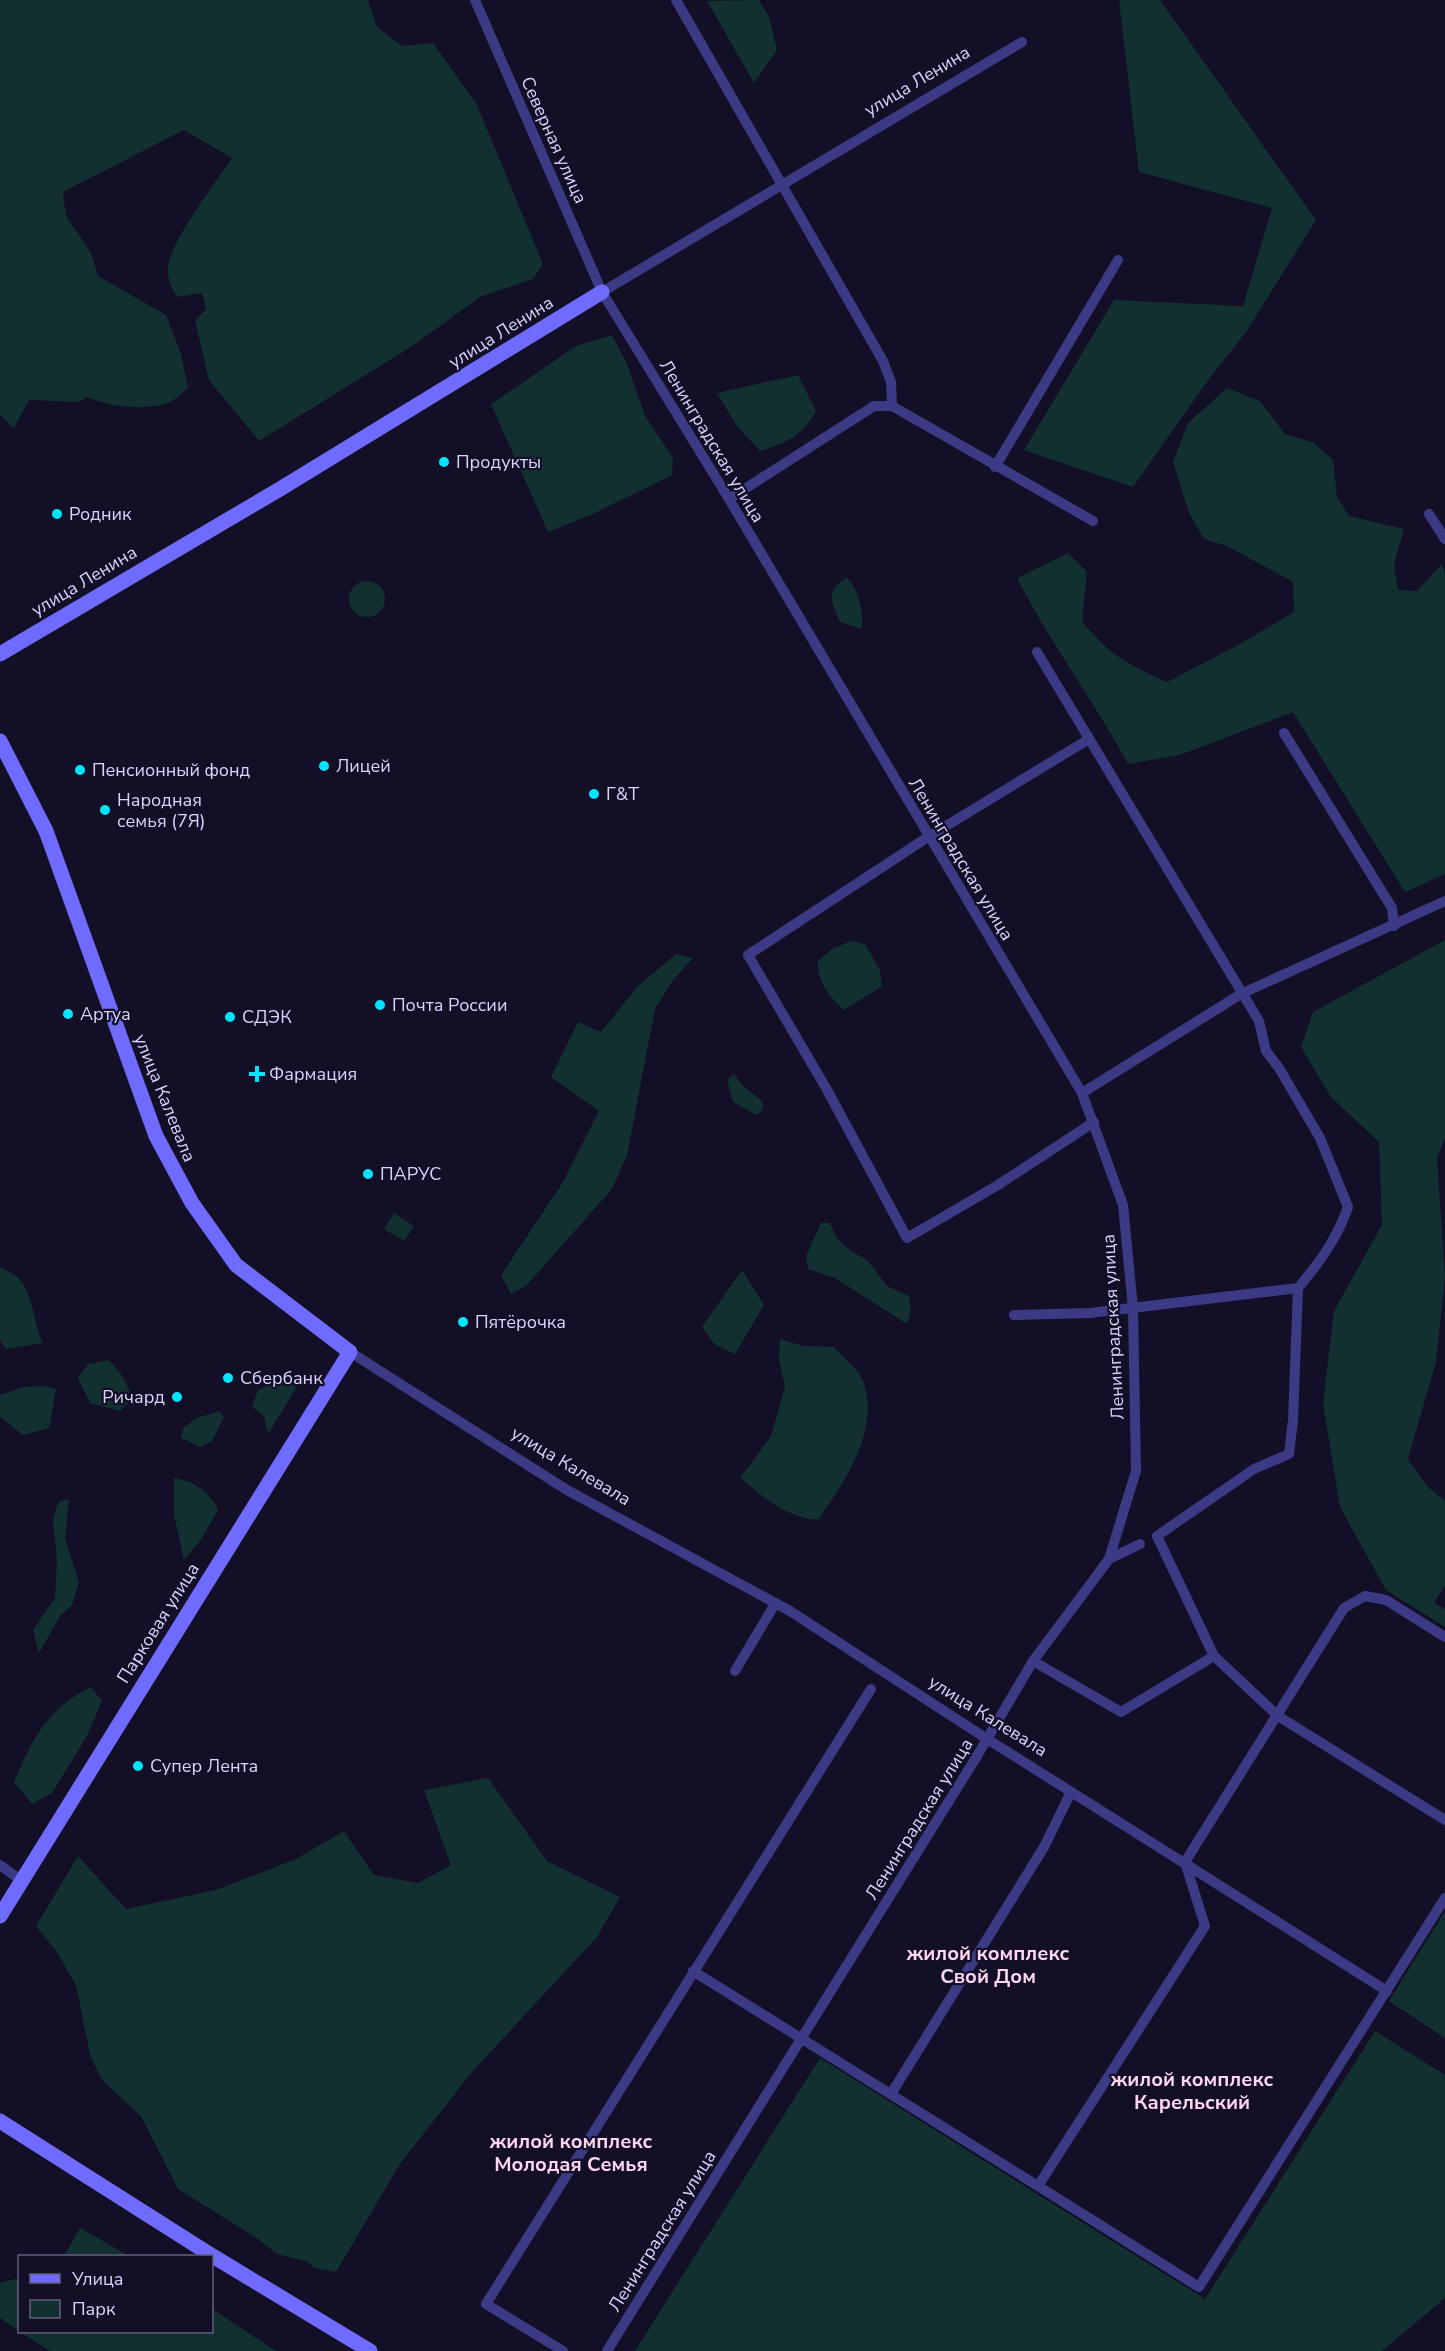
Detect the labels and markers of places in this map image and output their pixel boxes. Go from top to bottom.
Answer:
place label: Продукты [456,450,541,474]
marker: Продукты [437,455,451,469]
place label: Родник [69,502,132,526]
marker: Родник [50,507,64,521]
place label: Лицей [336,754,391,778]
place label: Пенсионный фонд [92,758,251,782]
marker: Лицей [317,759,331,773]
marker: Пенсионный фонд [73,763,87,777]
place label: Г&Т [606,782,639,806]
marker: Г&Т [587,787,601,801]
place label: Народная семья (7Я) [117,788,206,833]
marker: Народная семья (7Я) [98,803,112,817]
place label: Почта России [392,993,507,1017]
marker: Почта России [373,998,387,1012]
place label: Артуа [80,1002,131,1026]
place label: СДЭК [242,1005,292,1029]
marker: Артуа [61,1007,75,1021]
marker: СДЭК [223,1010,237,1024]
place label: Фармация [269,1062,357,1086]
marker: Фармация [250,1067,264,1081]
place label: ПАРУС [380,1162,441,1186]
marker: ПАРУС [361,1167,375,1181]
place label: Пятёрочка [475,1310,566,1334]
marker: Пятёрочка [456,1315,470,1329]
place label: Сбербанк [240,1366,323,1390]
marker: Сбербанк [221,1371,235,1385]
place label: Ричард [102,1385,165,1409]
marker: Ричард [170,1390,184,1404]
place label: Супер Лента [150,1754,258,1778]
marker: Супер Лента [131,1759,145,1773]

